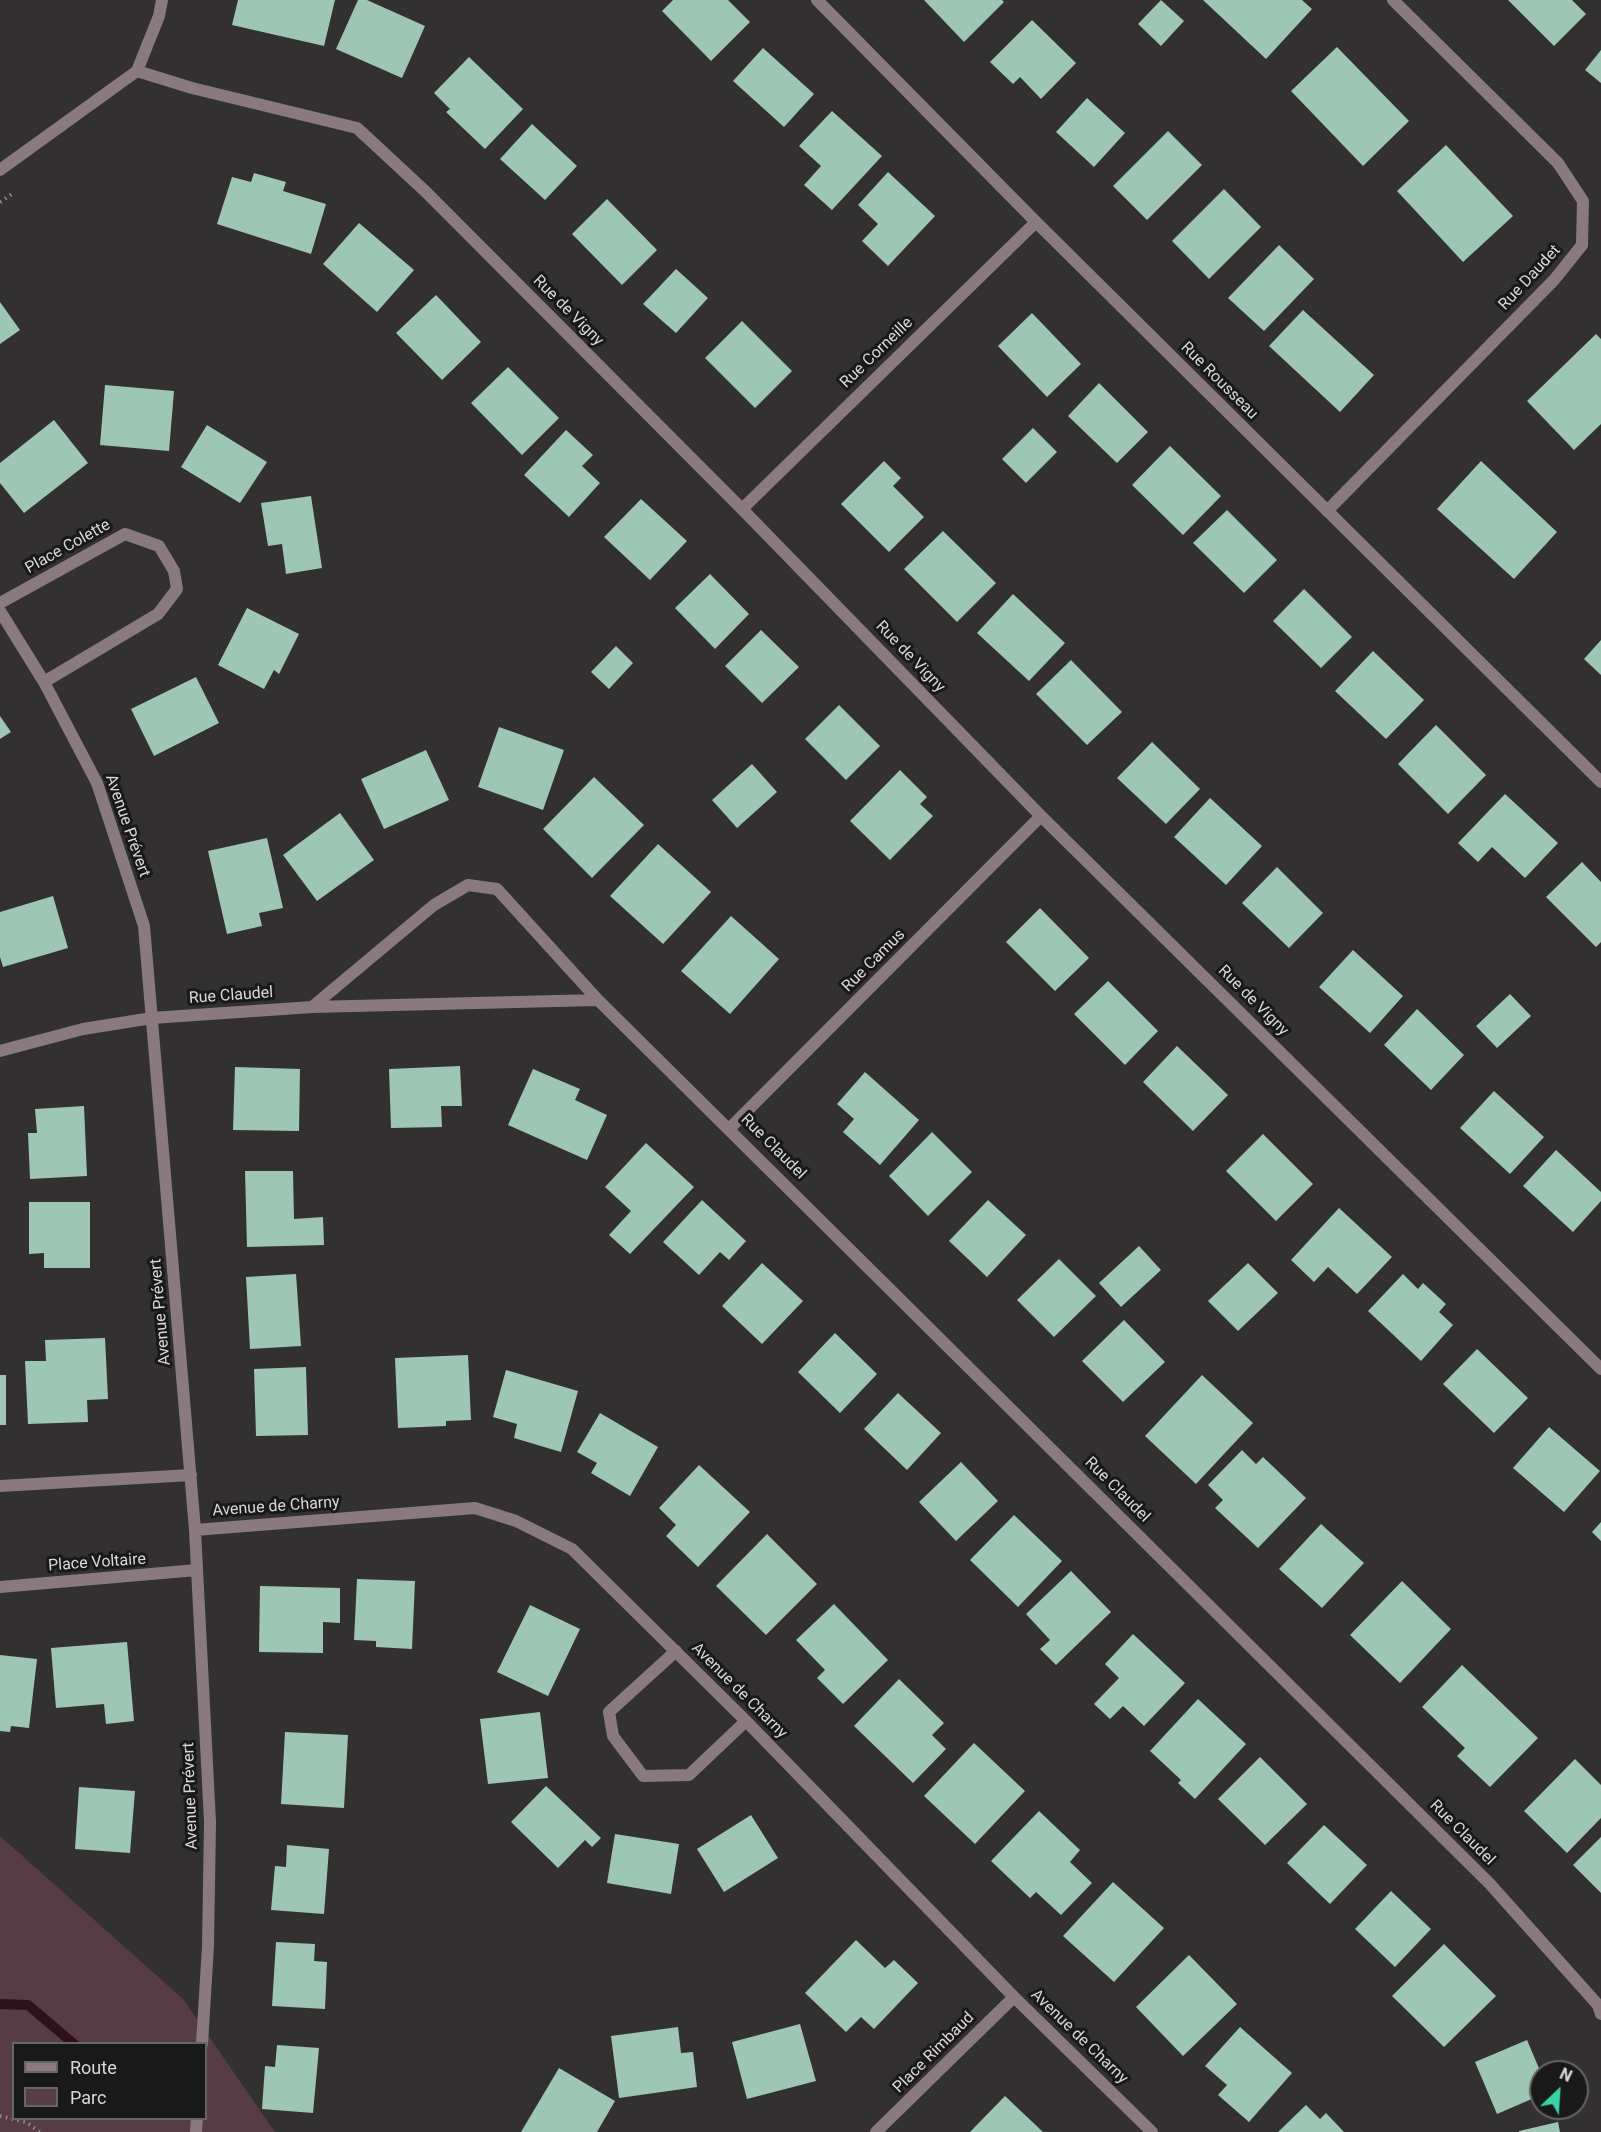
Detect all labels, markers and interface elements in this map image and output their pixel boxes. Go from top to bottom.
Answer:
street label: Rue Daudet [1495,242,1565,314]
street label: Rue de Vigny [529,272,607,350]
street label: Rue Corneille [837,314,917,392]
street label: Rue Rousseau [1176,338,1262,424]
street label: Place Colette [22,516,114,578]
street label: Rue de Vigny [871,617,949,697]
street label: Avenue Prévert [100,772,154,880]
street label: Rue Camus [838,925,910,997]
street label: Rue de Vigny [1214,962,1292,1040]
street label: Rue Claudel [188,983,274,1009]
street label: Rue Claudel [736,1110,810,1184]
street label: Avenue Prévert [147,1258,175,1366]
street label: Rue Claudel [1080,1453,1154,1527]
street label: Avenue de Charny [212,1493,340,1521]
street label: Place Voltaire [47,1550,147,1576]
street label: Avenue de Charny [687,1639,791,1743]
street label: Avenue Prévert [180,1742,202,1850]
street label: Rue Claudel [1425,1796,1499,1870]
street label: Avenue de Charny [1026,1986,1132,2088]
street label: Place Rimbaud [889,2008,979,2098]
legend [12,2042,207,2120]
text: Route [70,2057,117,2078]
north arrow [1529,2060,1589,2120]
text: N [1557,2064,1575,2086]
text: Parc [70,2087,106,2108]

